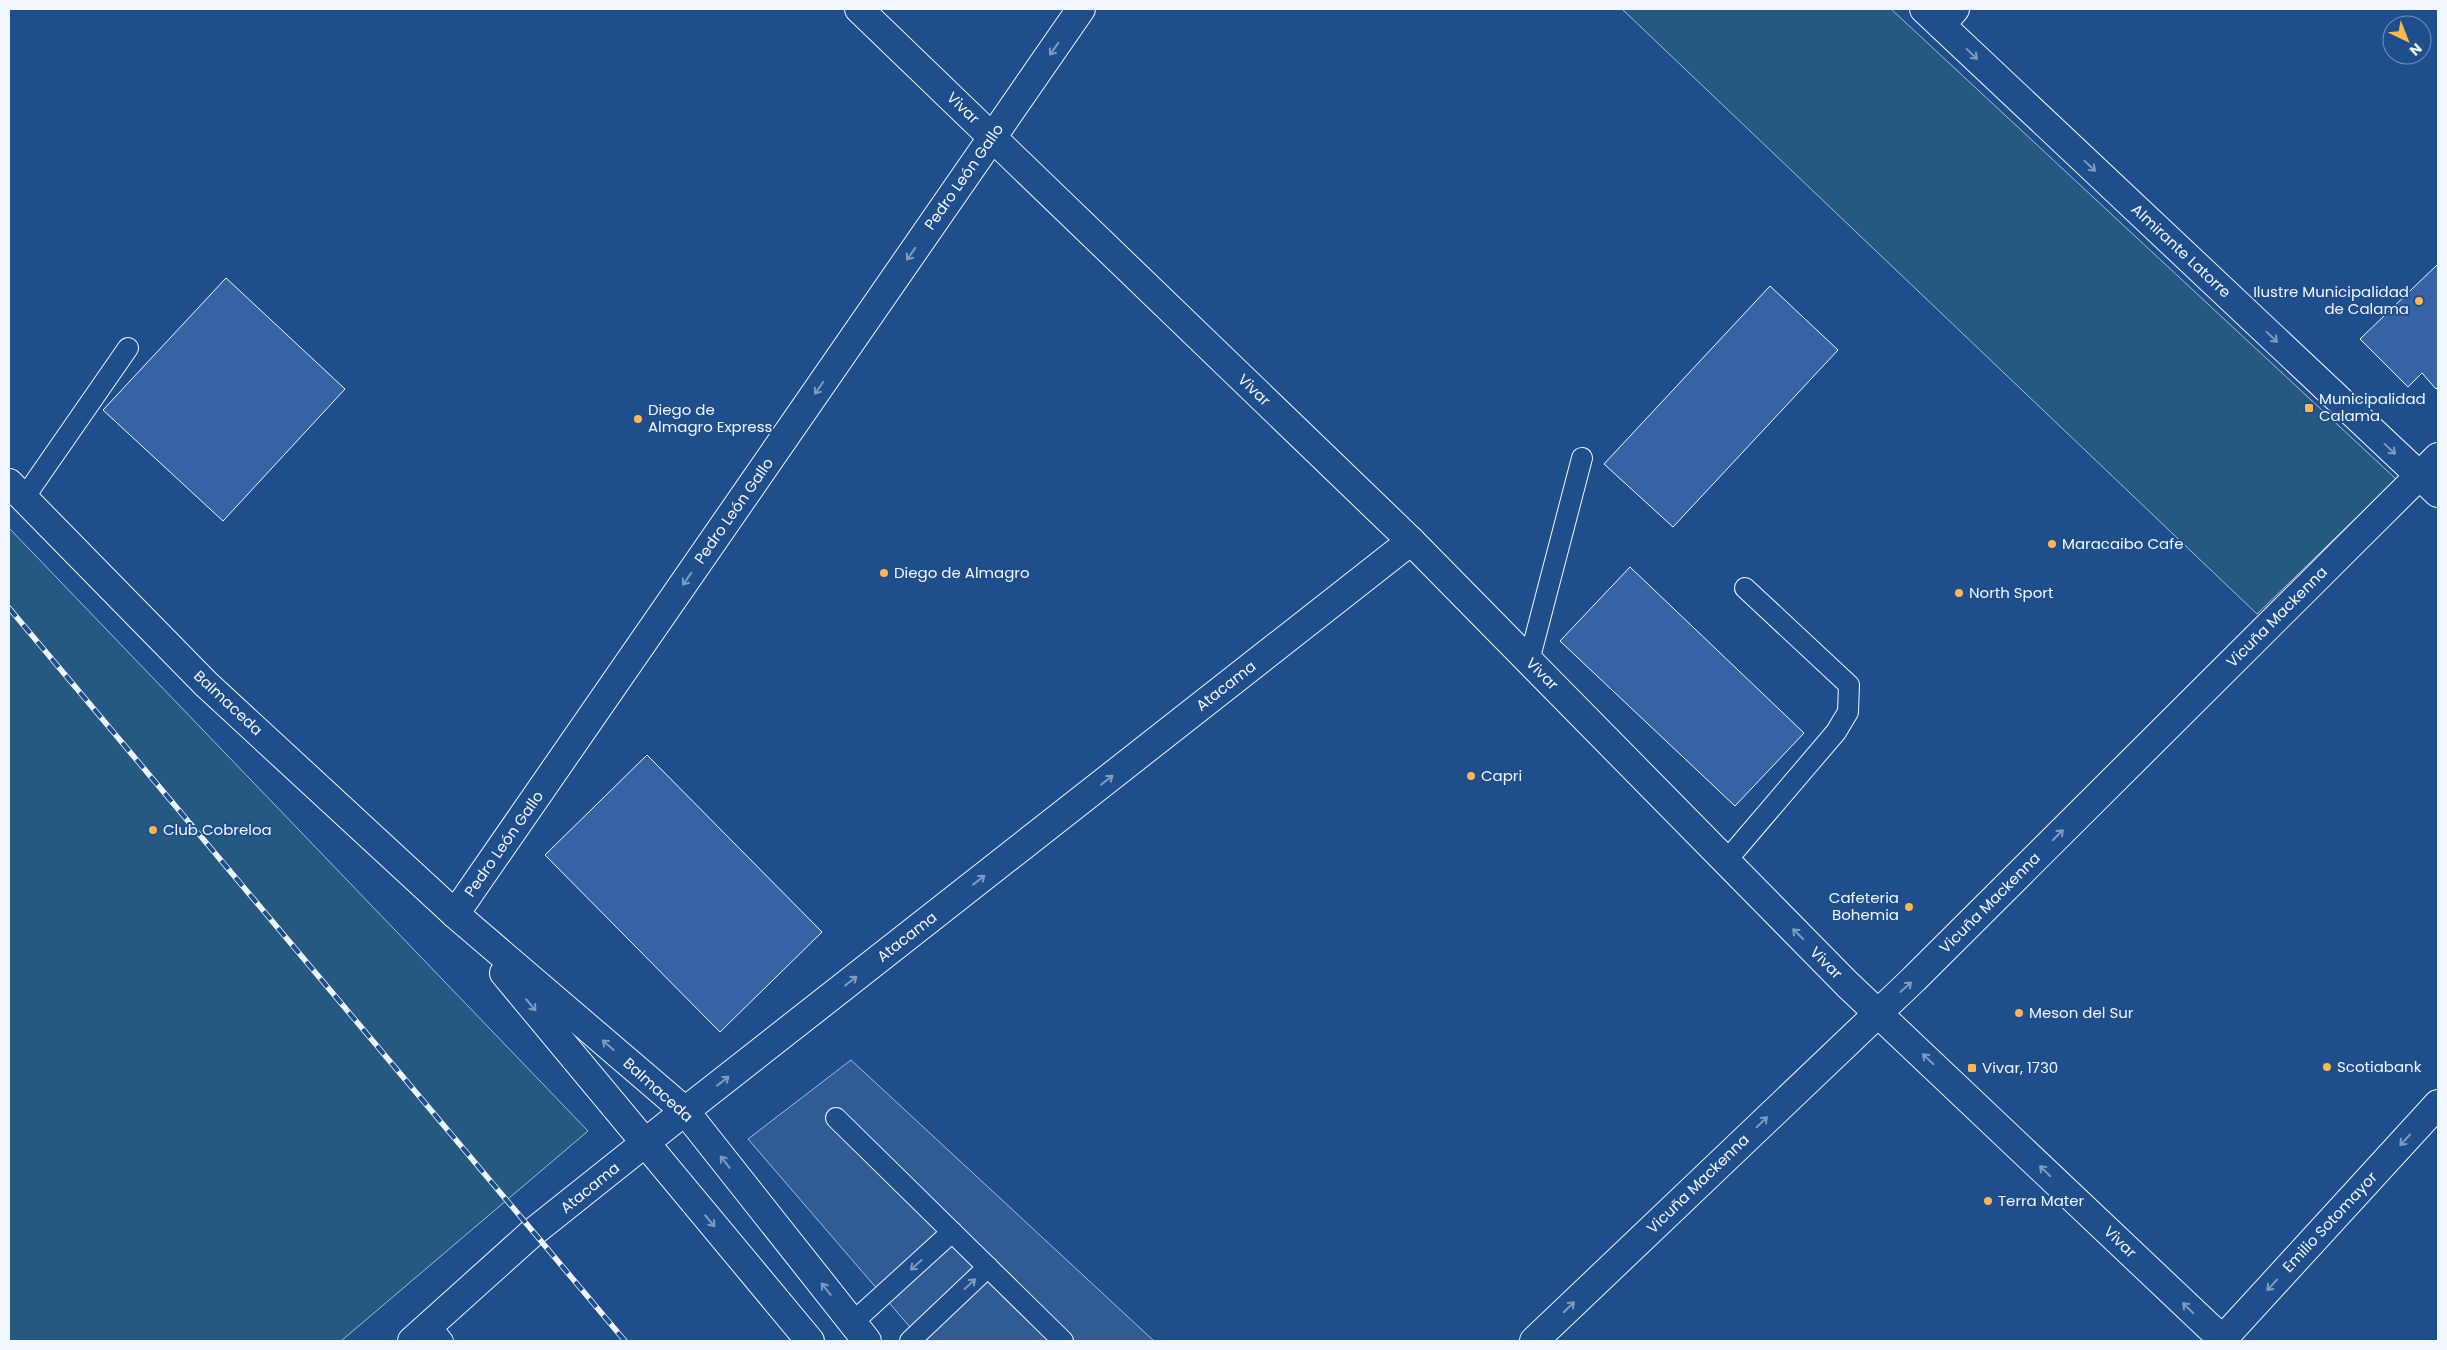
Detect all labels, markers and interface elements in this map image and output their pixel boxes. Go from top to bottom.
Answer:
north arrow [2382,15,2432,65]
text: N [2405,39,2427,60]
one-way arrow [1049,42,1059,56]
one-way arrow [1966,48,1978,60]
street label: Vivar [942,87,985,129]
street label: Pedro León Gallo [919,119,1008,234]
one-way arrow [2084,160,2096,172]
street label: Almirante Latorre [2127,199,2236,302]
one-way arrow [906,247,916,261]
place label: Ilustre Municipalidad de Calama [2253,281,2409,319]
marker: Ilustre Municipalidad de Calama [2413,295,2425,307]
one-way arrow [2265,331,2278,343]
street label: Vivar [1233,369,1276,411]
one-way arrow [814,381,824,395]
place label: Municipalidad Calama [2319,388,2426,426]
place label: Diego de Almagro Express [648,399,772,437]
marker: Municipalidad Calama [2303,402,2315,414]
marker: Diego de Almagro Express [632,413,644,425]
one-way arrow [2383,443,2396,455]
street label: Pedro León Gallo [689,453,778,568]
place label: Maracaibo Cafe [2062,533,2183,554]
marker: Maracaibo Cafe [2046,538,2058,550]
place label: Diego de Almagro [894,562,1030,583]
street label: Vicuña Mackenna [2222,562,2332,672]
marker: Diego de Almagro [878,567,890,579]
one-way arrow [682,572,692,586]
place label: North Sport [1969,582,2053,603]
marker: North Sport [1953,587,1965,599]
street label: Vivar [1521,653,1563,695]
street label: Atacama [1191,656,1260,716]
street label: Balmaceda [189,665,267,740]
place label: Capri [1481,765,1522,786]
marker: Capri [1465,770,1477,782]
one-way arrow [1100,774,1113,785]
street label: Pedro León Gallo [459,786,548,901]
place label: Club Cobreloa [163,819,272,840]
marker: Club Cobreloa [147,824,159,836]
one-way arrow [2052,829,2065,841]
street label: Vicuña Mackenna [1935,848,2045,958]
one-way arrow [972,875,985,886]
place label: Cafeteria Bohemia [1829,887,1899,925]
marker: Cafeteria Bohemia [1903,901,1915,913]
street label: Atacama [872,907,941,967]
one-way arrow [1792,928,1804,941]
street label: Vivar [1805,942,1847,984]
one-way arrow [844,975,857,986]
one-way arrow [1899,981,1912,992]
one-way arrow [526,999,537,1012]
place label: Meson del Sur [2029,1002,2134,1023]
marker: Meson del Sur [2013,1007,2025,1019]
one-way arrow [602,1039,615,1051]
street label: Balmaceda [619,1053,698,1127]
one-way arrow [1921,1053,1934,1065]
place label: Scotiabank [2337,1056,2422,1077]
place label: Vivar, 1730 [1982,1057,2058,1078]
marker: Scotiabank [2321,1061,2333,1073]
marker: Vivar, 1730 [1966,1062,1978,1074]
one-way arrow [717,1075,730,1086]
one-way arrow [1756,1116,1769,1128]
street label: Vicuña Mackenna [1642,1129,1753,1238]
one-way arrow [2399,1133,2411,1146]
one-way arrow [720,1156,731,1169]
street label: Atacama [556,1157,624,1218]
one-way arrow [2040,1166,2052,1178]
street label: Emilio Sotomayor [2277,1166,2382,1277]
place label: Terra Mater [1998,1190,2085,1211]
marker: Terra Mater [1982,1195,1994,1207]
one-way arrow [705,1214,716,1227]
street label: Vivar [2099,1221,2142,1263]
one-way arrow [910,1259,923,1271]
one-way arrow [964,1278,977,1290]
one-way arrow [2266,1279,2278,1292]
one-way arrow [821,1282,831,1296]
one-way arrow [1563,1302,1575,1314]
one-way arrow [2182,1302,2195,1314]

